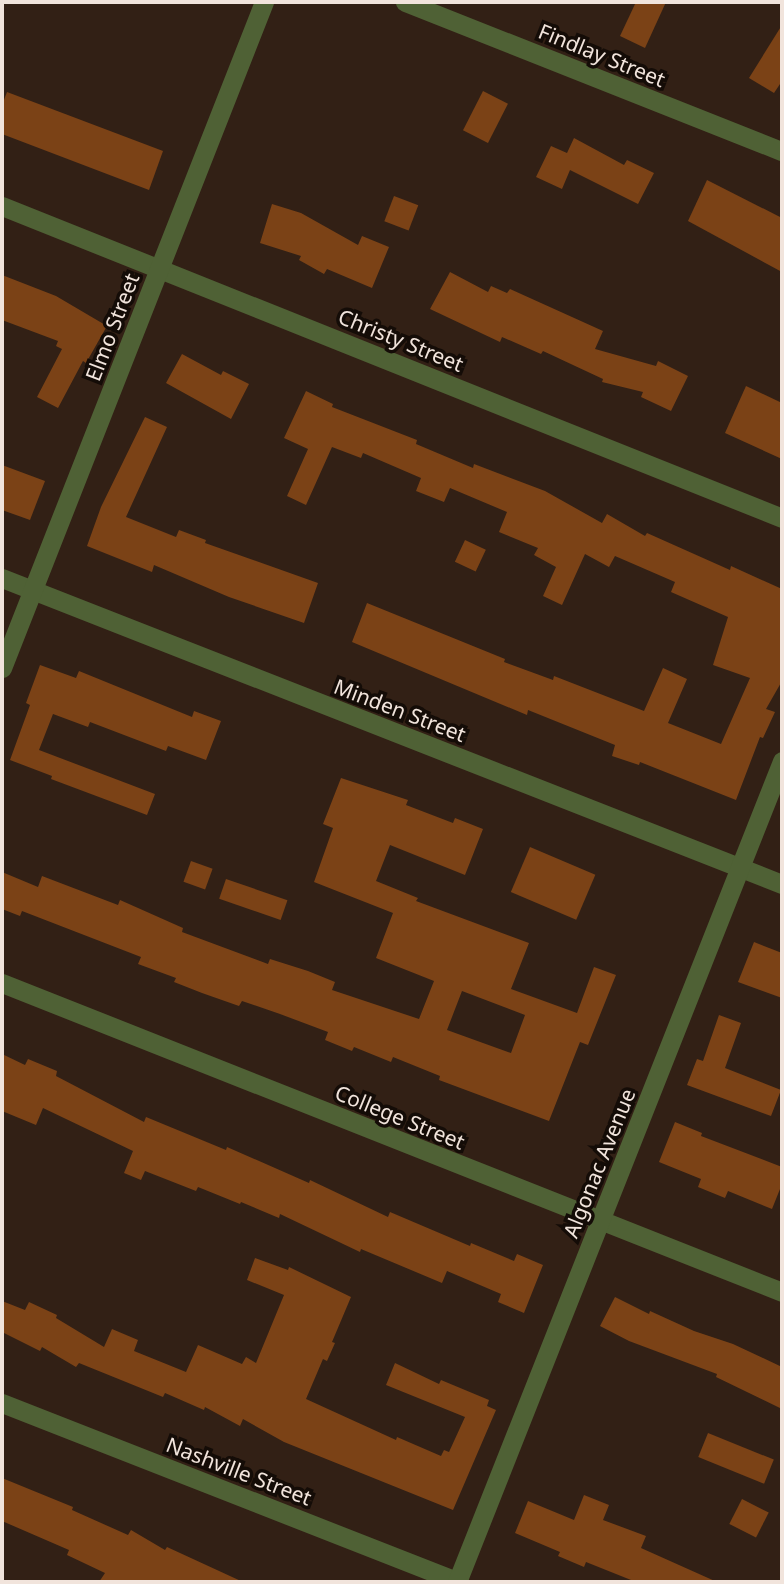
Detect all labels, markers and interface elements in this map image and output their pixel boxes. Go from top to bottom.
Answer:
street label: Findlay Street [535,18,669,92]
street label: Elmo Street [80,269,144,385]
street label: Christy Street [335,303,467,377]
street label: Minden Street [330,673,470,747]
street label: College Street [332,1080,468,1154]
street label: Algonac Avenue [558,1085,640,1241]
street label: Nashville Street [163,1432,315,1510]

